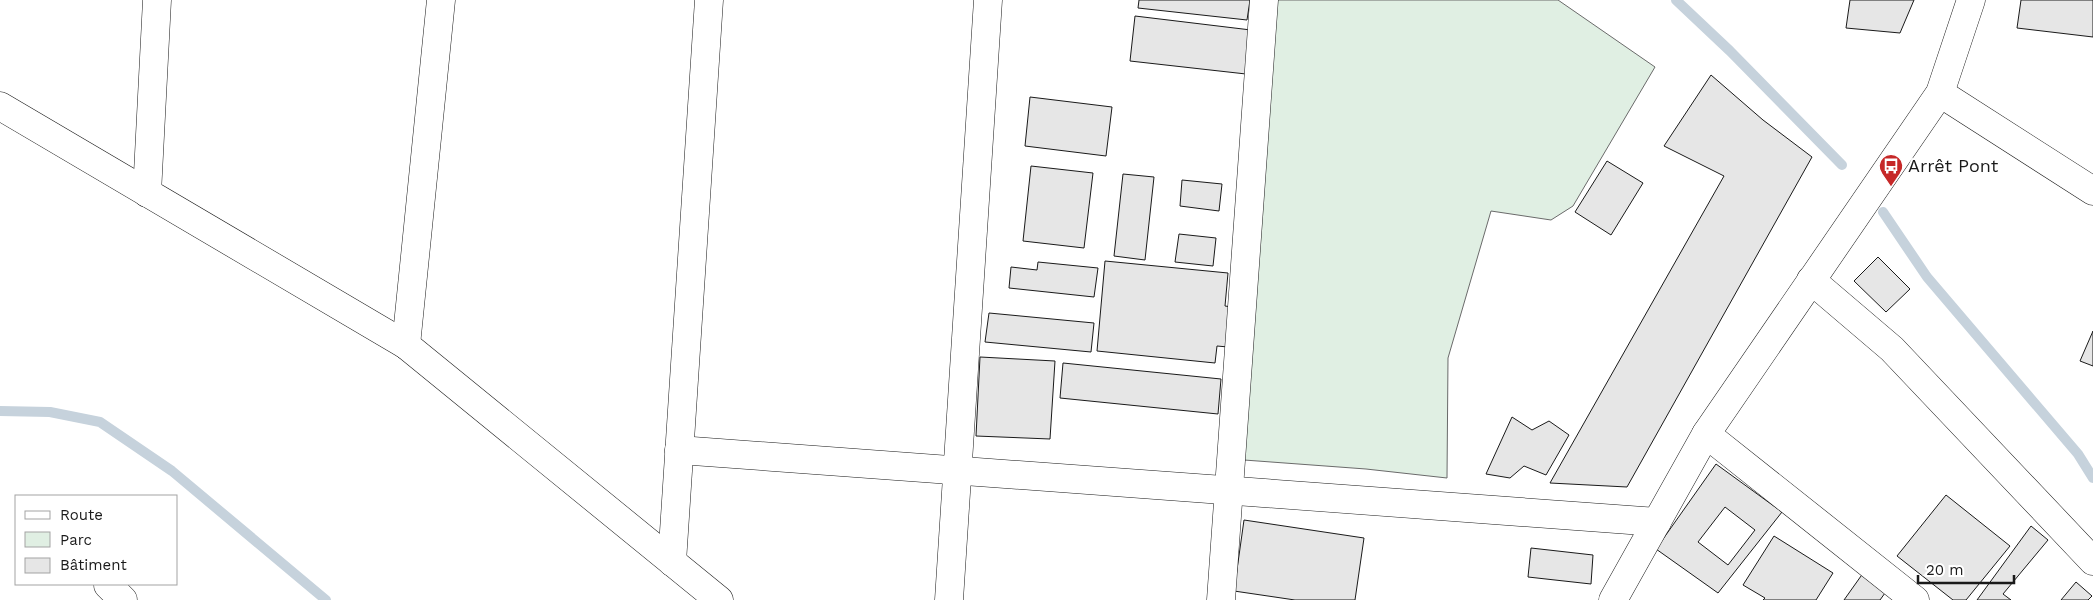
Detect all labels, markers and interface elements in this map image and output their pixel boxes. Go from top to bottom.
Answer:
bus stop icon: Arrêt Pont [1878,153,1904,187]
place label: Arrêt Pont [1908,155,1999,176]
legend [15,495,178,585]
text: Route [60,506,103,524]
text: Parc [60,531,92,549]
scale bar [1918,552,2014,584]
text: Bâtiment [60,556,127,574]
text: 20 m [1926,561,1964,579]

